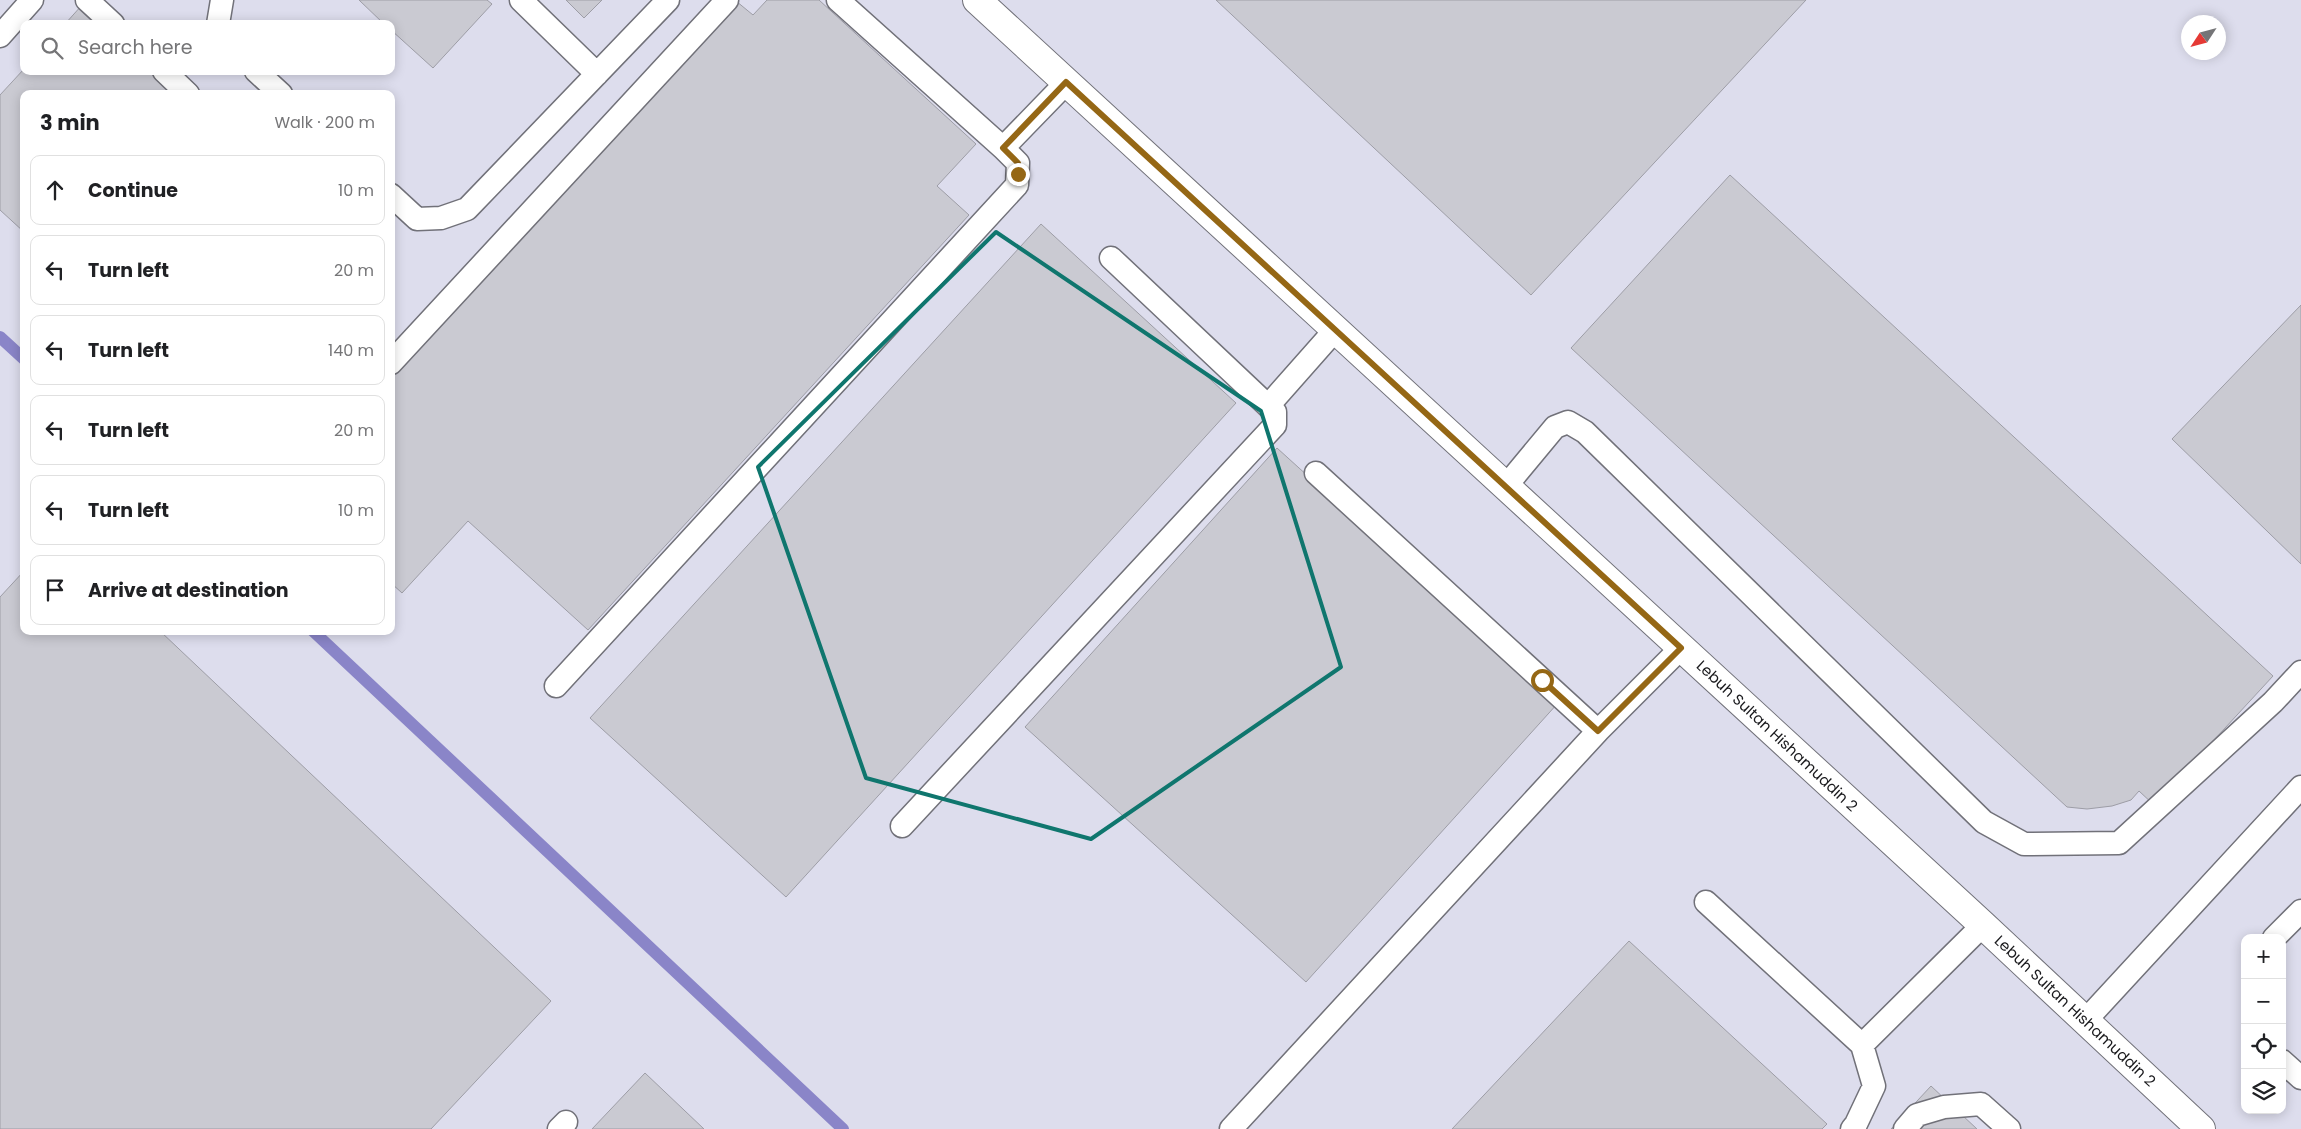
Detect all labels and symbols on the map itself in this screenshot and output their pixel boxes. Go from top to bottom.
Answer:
north arrow [2181,15,2226,60]
route end [1007,163,1030,186]
street label: Lebuh Sultan Hishamuddin 2 [1692,655,1863,816]
route start [1531,669,1554,692]
street label: Lebuh Sultan Hishamuddin 2 [1990,930,2161,1091]

